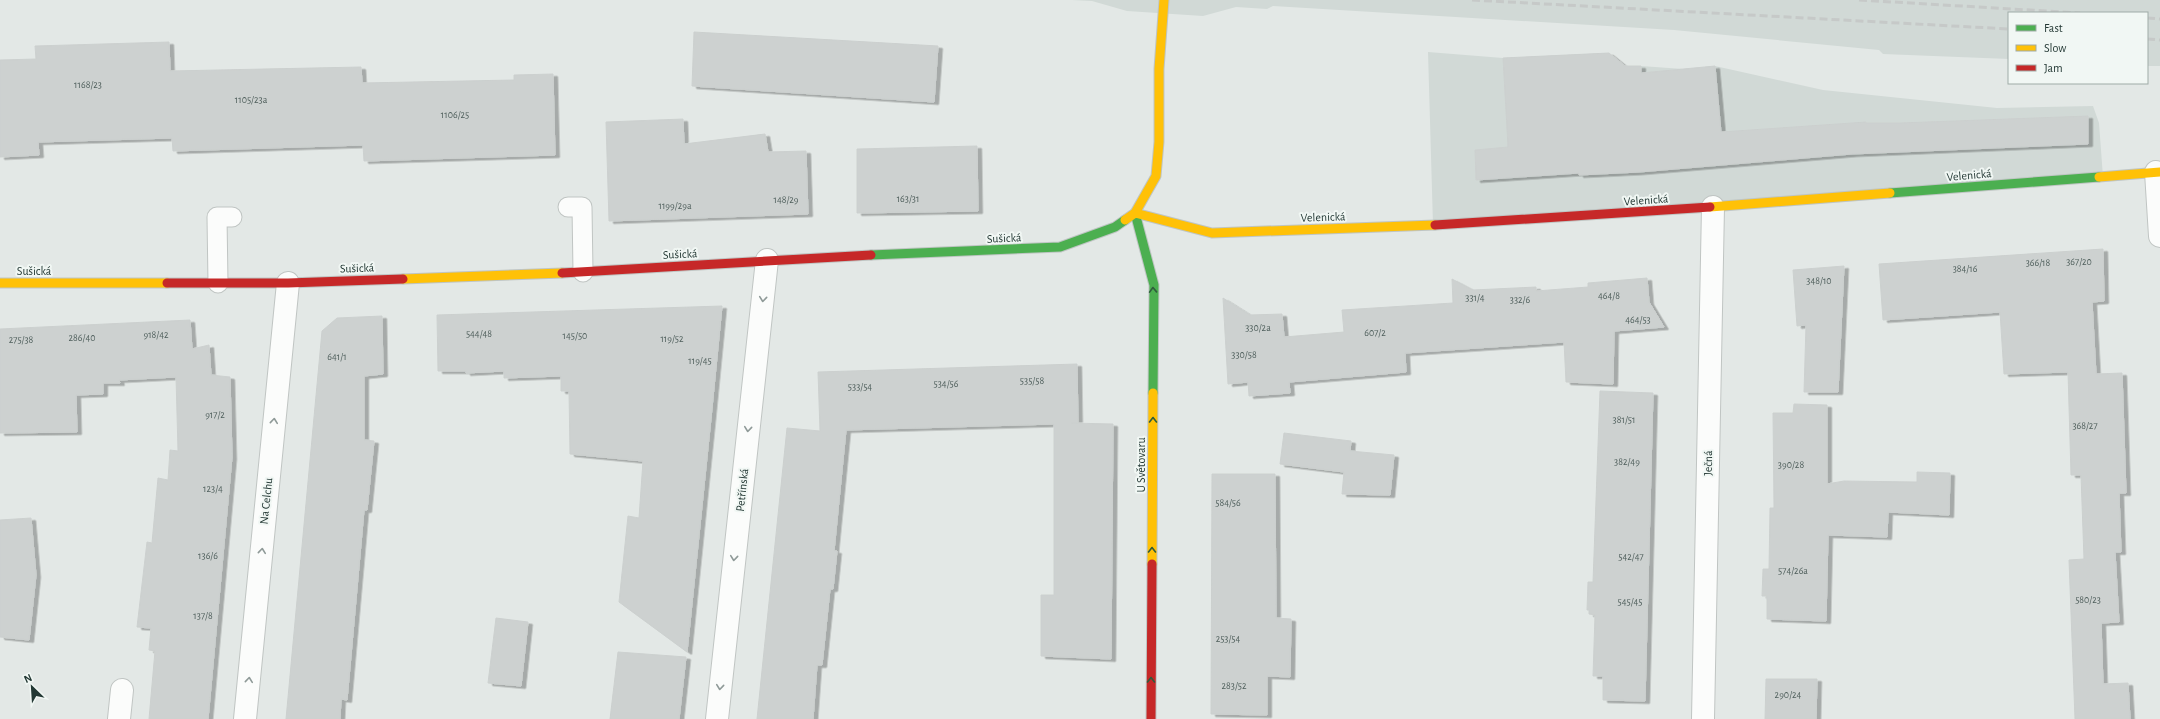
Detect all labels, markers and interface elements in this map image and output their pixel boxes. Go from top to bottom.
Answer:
legend [2008,12,2148,84]
text: Fast [2044,22,2063,34]
text: Slow [2044,42,2066,54]
text: Jam [2044,62,2063,74]
house number: 1168/23 [74,80,102,90]
house number: 1105/23a [235,95,268,105]
house number: 1106/25 [441,110,469,120]
street label: Velenická [1946,167,1992,183]
street label: Velenická [1623,192,1669,208]
house number: 163/31 [897,194,919,204]
house number: 148/29 [773,195,799,205]
house number: 1199/29a [658,201,692,211]
street label: Velenická [1300,210,1346,224]
street label: Sušická [986,231,1022,245]
street label: Sušická [662,247,698,261]
house number: 367/20 [2066,257,2092,267]
house number: 366/18 [2026,258,2051,268]
street label: Sušická [340,261,375,275]
house number: 384/16 [1953,264,1978,274]
street label: Sušická [17,265,52,277]
house number: 348/10 [1806,276,1832,286]
one-way arrow [1149,287,1158,293]
house number: 464/8 [1598,291,1620,301]
house number: 331/4 [1465,293,1485,303]
house number: 332/6 [1510,295,1530,305]
one-way arrow [758,296,767,302]
house number: 464/53 [1625,315,1651,325]
house number: 330/2a [1245,323,1271,333]
house number: 607/2 [1364,328,1386,338]
house number: 544/48 [466,329,492,339]
house number: 918/42 [143,330,169,340]
house number: 145/50 [563,331,587,341]
house number: 286/40 [69,333,95,343]
house number: 119/52 [660,334,684,344]
house number: 275/38 [9,335,34,345]
house number: 330/58 [1231,350,1257,360]
house number: 641/1 [327,352,347,362]
house number: 119/45 [688,356,712,366]
house number: 535/58 [1020,376,1044,386]
house number: 534/56 [934,379,959,389]
house number: 533/54 [848,382,872,392]
house number: 917/2 [205,410,225,420]
house number: 381/51 [1613,415,1635,425]
one-way arrow [1149,417,1157,423]
one-way arrow [270,418,279,424]
house number: 368/27 [2072,421,2098,431]
one-way arrow [744,425,753,432]
street label: U Světovaru [1135,437,1147,493]
street label: Ječná [1702,450,1714,476]
house number: 382/49 [1614,457,1640,467]
house number: 390/28 [1778,460,1804,470]
street label: Petřínská [734,467,750,512]
street label: Na Celchu [258,477,274,525]
house number: 123/4 [203,484,223,494]
house number: 584/56 [1215,498,1241,508]
one-way arrow [1148,547,1156,553]
one-way arrow [257,548,266,554]
house number: 136/6 [198,551,218,561]
house number: 542/47 [1618,552,1644,562]
one-way arrow [730,555,739,561]
house number: 574/26a [1778,566,1808,576]
house number: 580/23 [2075,595,2101,605]
house number: 545/45 [1617,597,1643,607]
house number: 137/8 [193,611,213,621]
house number: 253/54 [1216,634,1241,644]
north arrow [12,667,52,707]
text: N [22,672,34,685]
one-way arrow [244,677,253,683]
one-way arrow [1147,677,1155,683]
house number: 283/52 [1221,681,1247,691]
one-way arrow [716,684,725,690]
house number: 290/24 [1775,690,1802,700]

